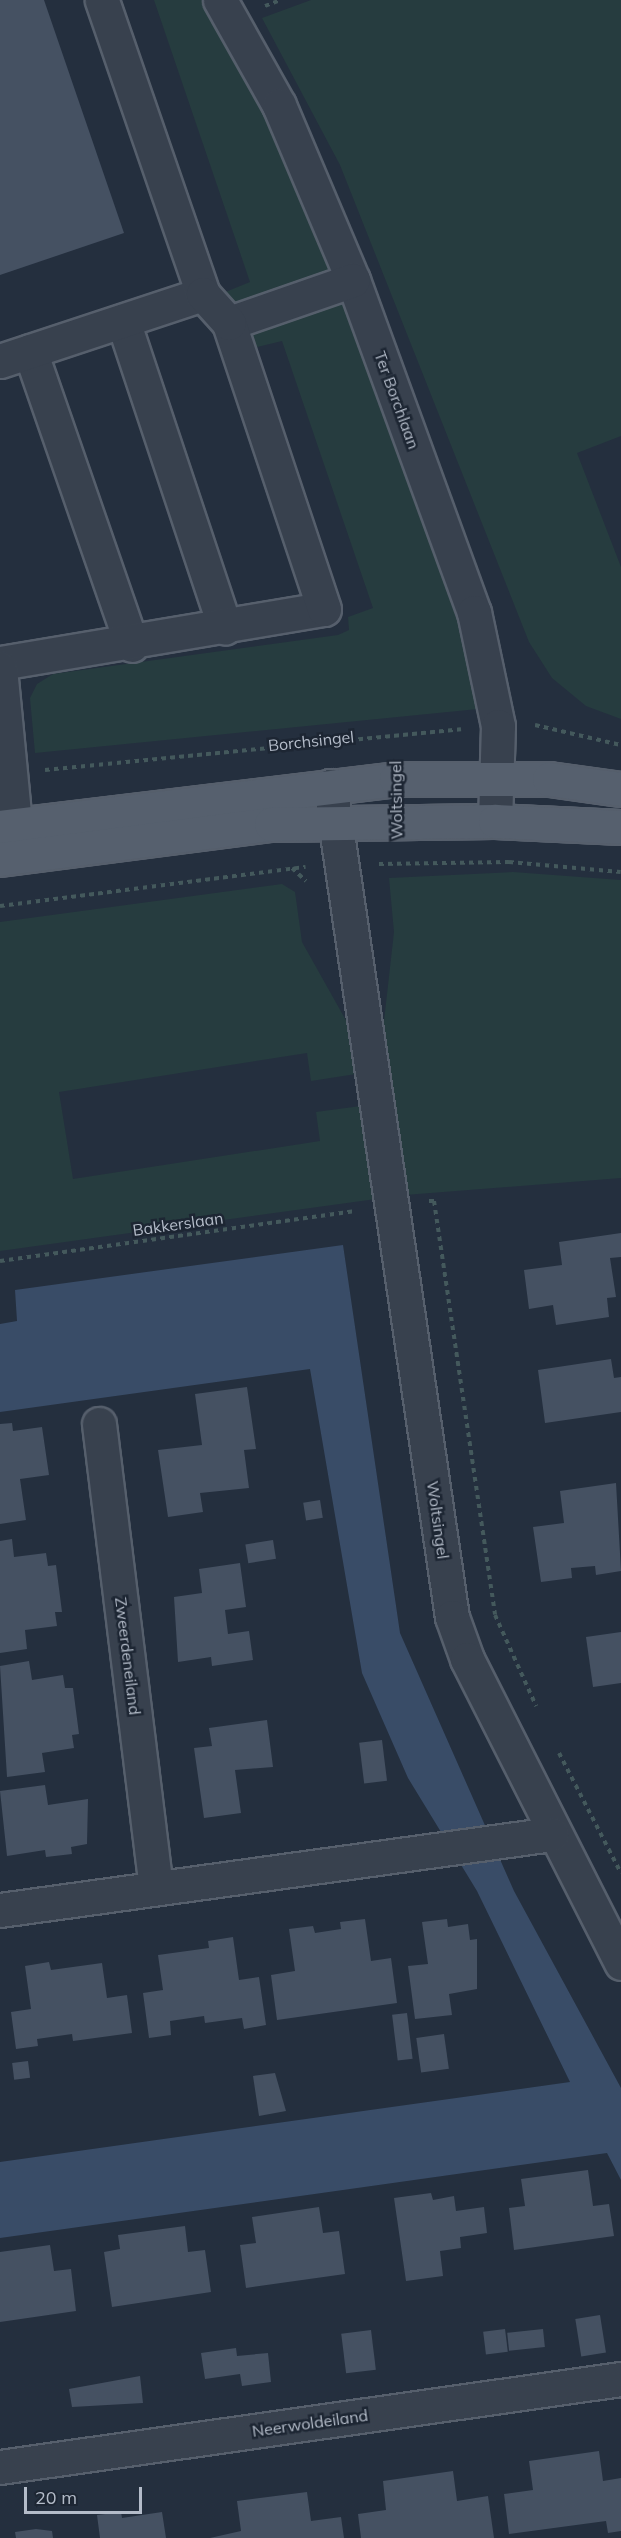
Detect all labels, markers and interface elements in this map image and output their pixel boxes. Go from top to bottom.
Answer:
street label: Ter Borchlaan [370,349,424,451]
street label: Borchsingel [267,727,355,755]
street label: Woltsingel [386,761,406,839]
street label: Bakkerslaan [131,1208,225,1240]
street label: Woltsingel [423,1480,453,1560]
street label: Zweerdeneiland [111,1596,145,1716]
street label: Neerwoldeiland [251,2405,369,2441]
scale bar [27,2475,146,2513]
text: 20 m [35,2486,77,2509]

